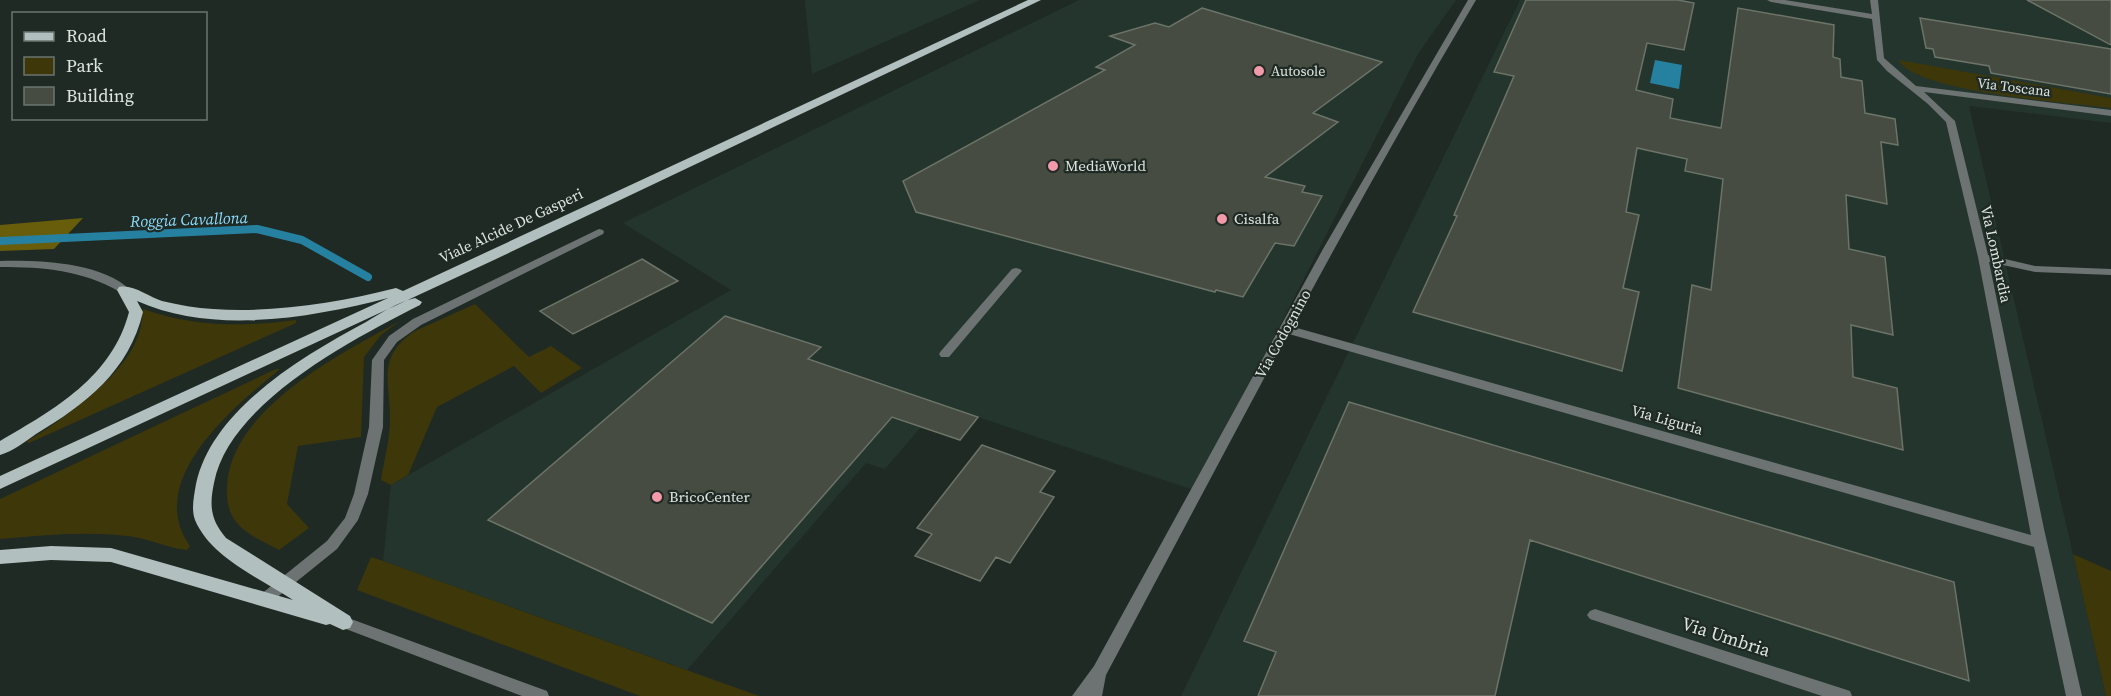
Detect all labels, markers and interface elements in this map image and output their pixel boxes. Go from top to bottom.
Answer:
legend [12,12,207,120]
text: Road [66,23,107,48]
text: Park [66,53,103,78]
place label: Autosole [1271,61,1325,81]
marker: Autosole [1252,64,1266,78]
street label: Via Toscana [1976,73,2053,102]
text: Building [66,83,134,108]
place label: MediaWorld [1065,155,1146,176]
marker: MediaWorld [1046,159,1060,173]
street label: Viale Alcide De Gasperi [435,183,586,268]
street label: Via Lombardia [1976,203,2017,305]
water label: Roggia Cavallona [129,206,249,232]
place label: Cisalfa [1234,208,1280,229]
marker: Cisalfa [1215,212,1229,226]
street label: Via Codognino [1250,286,1316,382]
street label: Via Liguria [1629,399,1706,440]
place label: BricoCenter [669,486,750,507]
marker: BricoCenter [650,490,664,504]
street label: Via Umbria [1679,610,1774,663]

